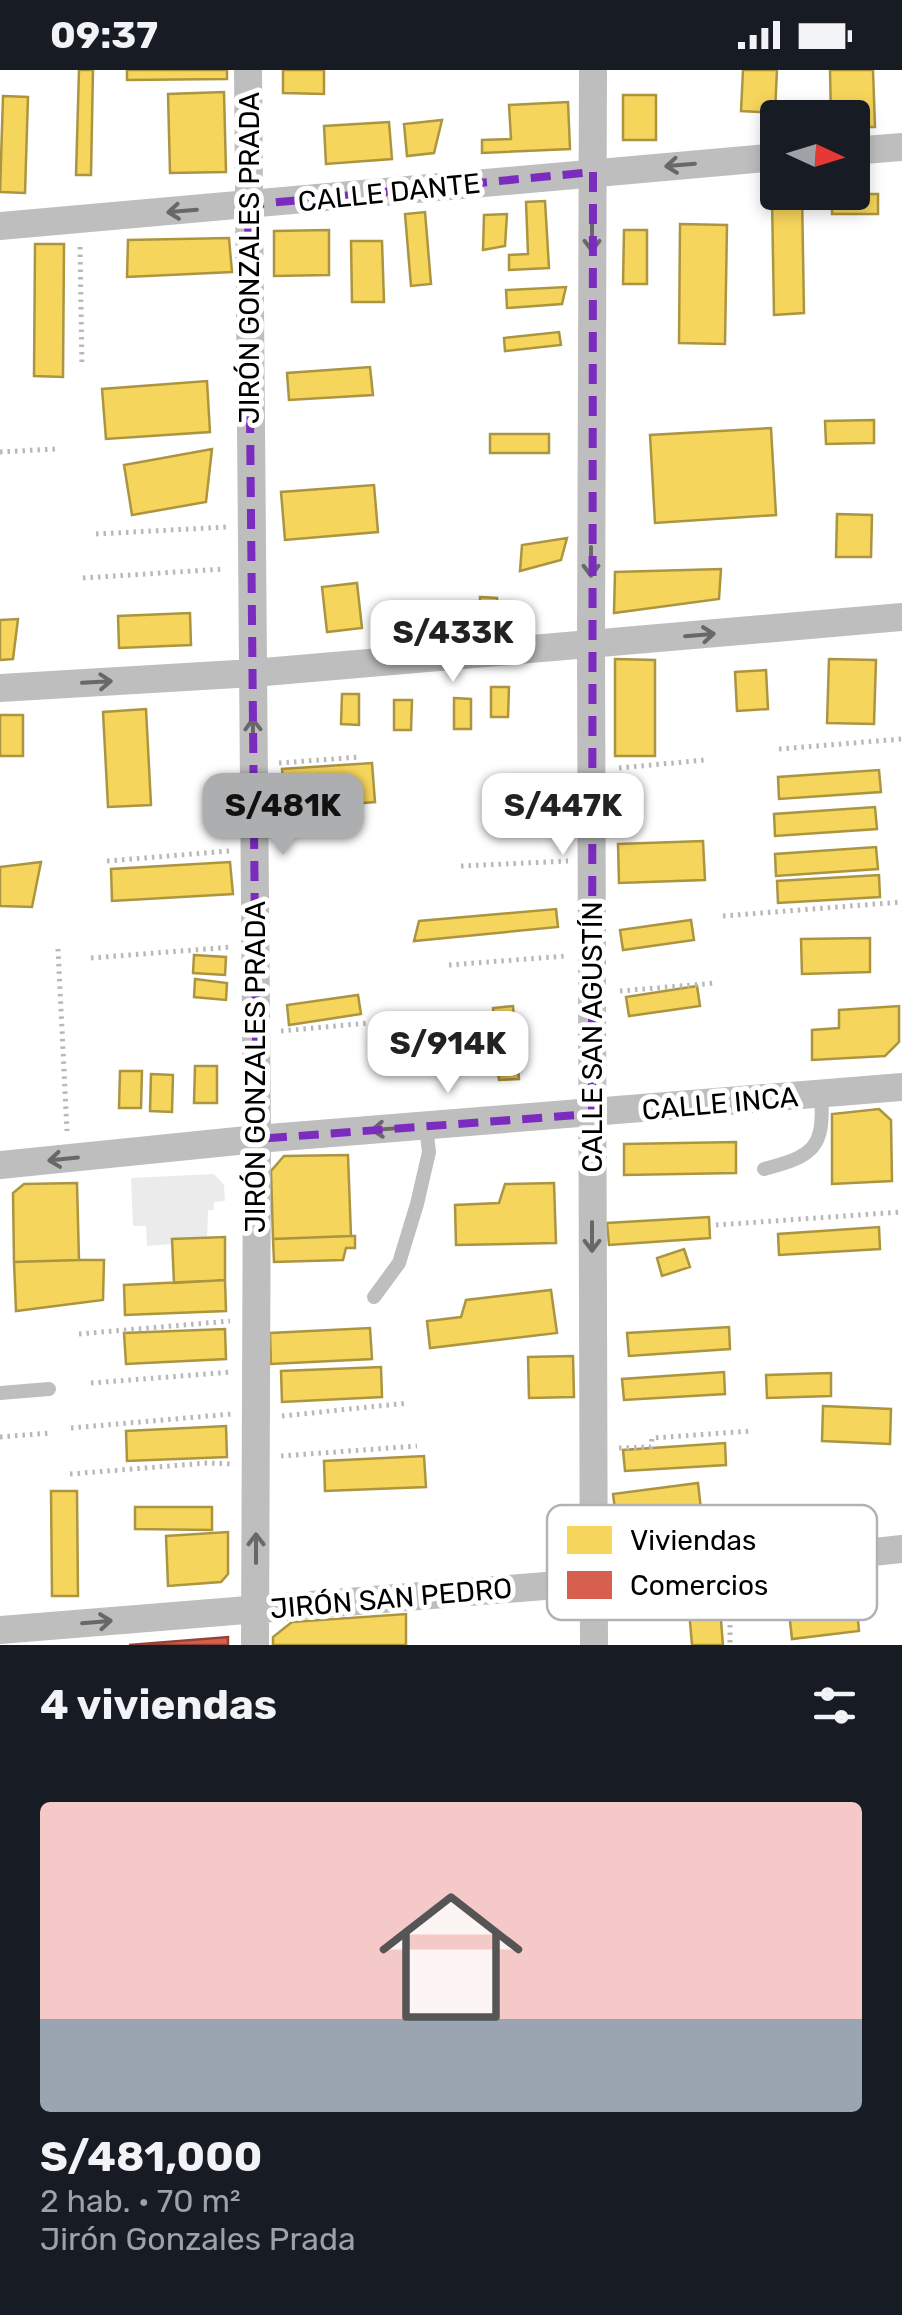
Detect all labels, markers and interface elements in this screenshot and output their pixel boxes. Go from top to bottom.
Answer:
text: 09:37 [50,12,158,58]
street label: JIRÓN GONZALES PRADA [233,92,266,424]
north arrow [760,100,870,210]
map controls [760,100,870,210]
one-way arrow [665,155,697,174]
street label: CALLE DANTE [296,167,482,218]
one-way arrow [167,201,199,220]
one-way arrow [583,221,602,253]
one-way arrow [582,546,600,578]
pin: S/433K [372,600,534,685]
text: S/433K [392,613,514,651]
one-way arrow [684,626,716,645]
one-way arrow [81,672,113,691]
one-way arrow [244,717,262,750]
pin: S/481K [202,773,364,858]
pin: S/447K [482,773,644,858]
text: S/481K [225,786,341,824]
text: S/447K [504,786,622,824]
street label: JIRÓN GONZALES PRADA [239,901,272,1233]
street label: CALLE SAN AGUSTÍN [576,901,609,1173]
pin: S/914K [367,1011,529,1096]
text: S/914K [389,1024,507,1062]
street label: CALLE INCA [640,1080,800,1127]
one-way arrow [371,1120,403,1139]
one-way arrow [47,1150,79,1169]
one-way arrow [583,1221,602,1253]
legend [547,1505,877,1620]
text: Viviendas [630,1524,756,1557]
one-way arrow [246,1532,266,1564]
text: Comercios [630,1569,768,1602]
street label: JIRÓN SAN PEDRO [269,1571,513,1626]
one-way arrow [81,1613,113,1632]
icon: filters [807,1678,862,1733]
text: 4 viviendas [40,1680,277,1730]
icon: home [361,1867,541,2047]
text: S/481,000 [40,2132,262,2182]
text: 2 hab. · 70 m² [40,2182,241,2220]
text: Jirón Gonzales Prada [40,2220,356,2258]

